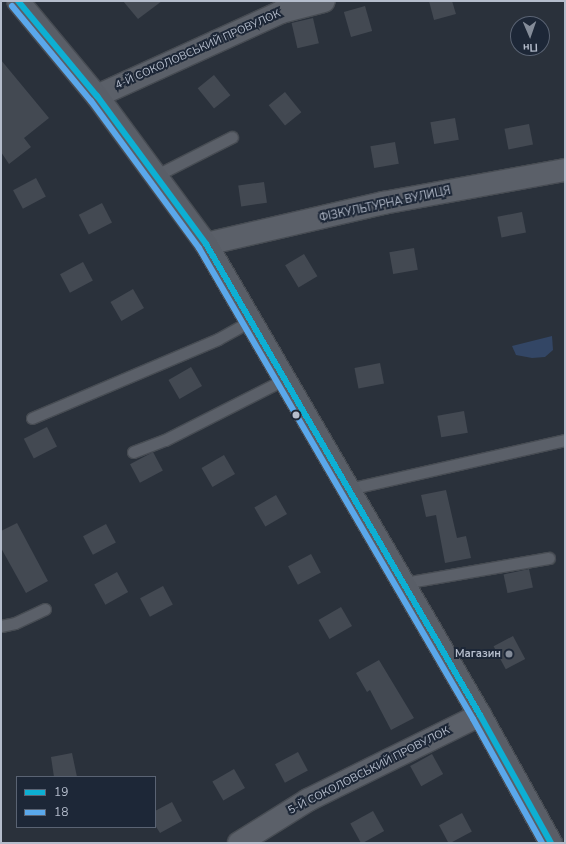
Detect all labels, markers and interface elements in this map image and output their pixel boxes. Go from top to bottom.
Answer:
street label: 4-Й СОКОЛОВСЬКИЙ ПРОВУЛОК [113,7,283,93]
north arrow [510,16,550,56]
text: Пн [523,40,538,55]
street label: ФІЗКУЛЬТУРНА ВУЛИЦЯ [318,185,452,225]
unlabelled marker [291,410,301,420]
place label: Магазин [455,647,501,661]
marker: Магазин [504,649,514,659]
street label: 5-Й СОКОЛОВСЬКИЙ ПРОВУЛОК [286,724,452,818]
legend [16,776,156,828]
text: 19 [54,784,68,800]
text: 18 [54,804,68,820]

